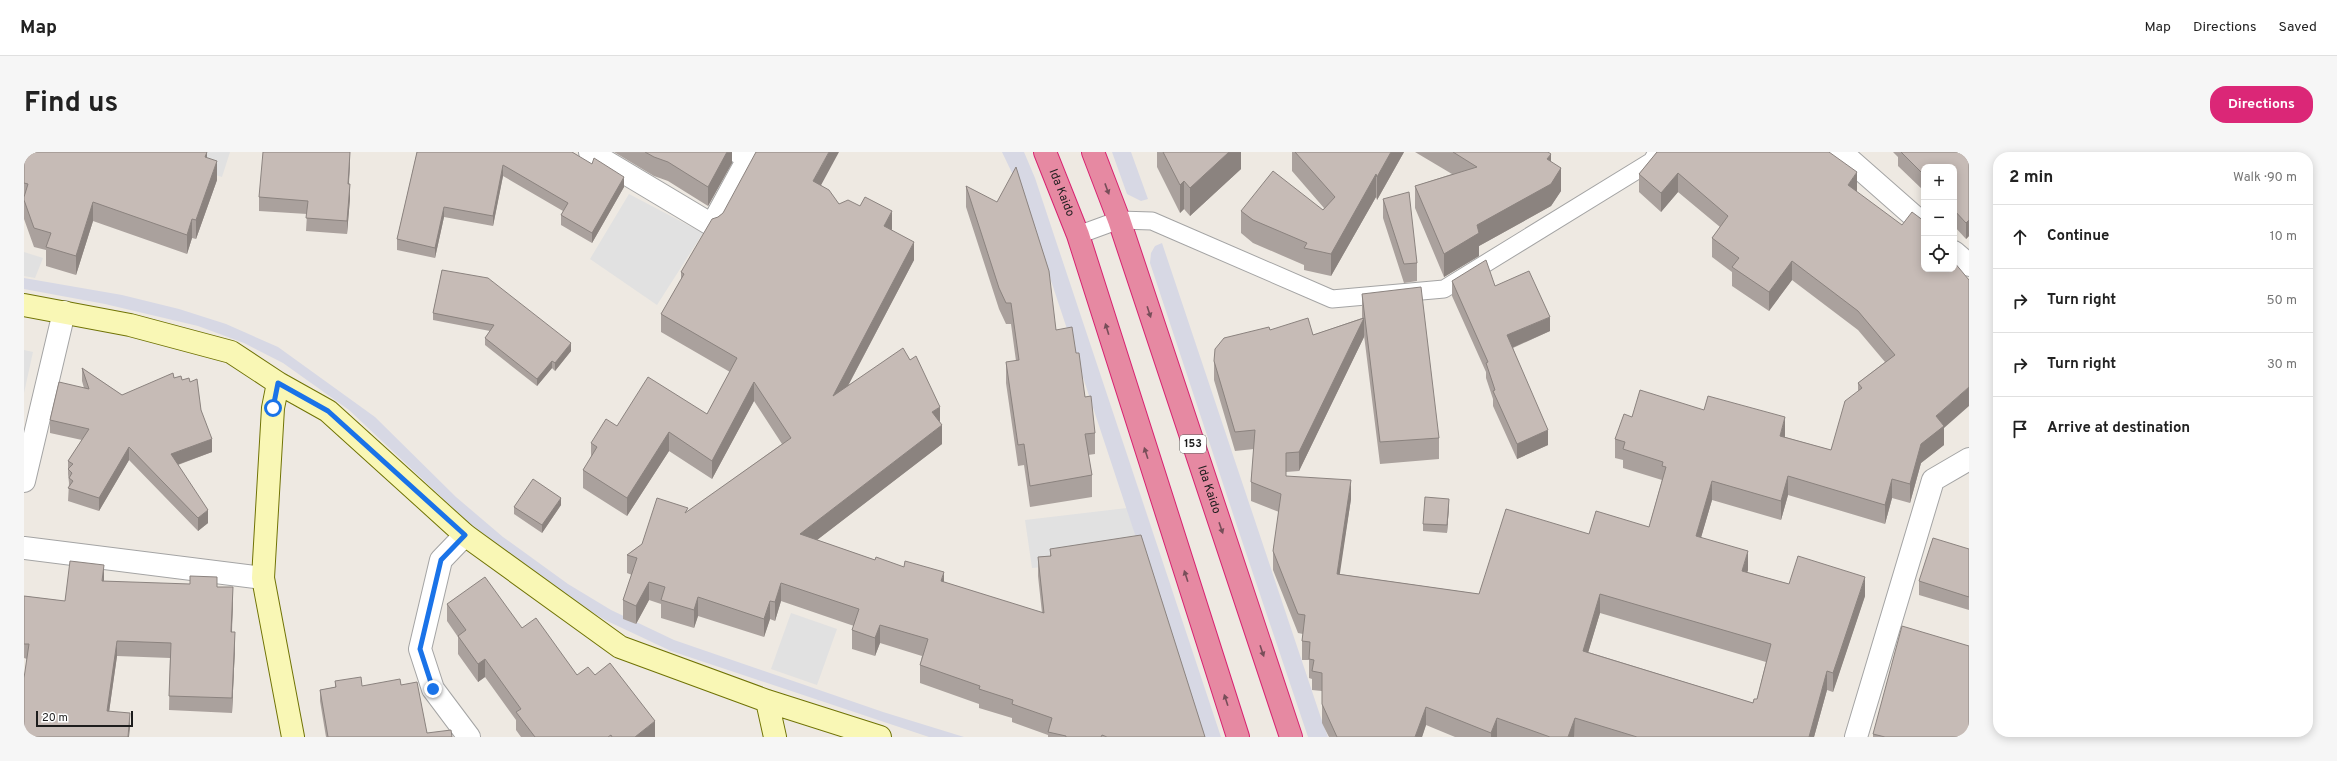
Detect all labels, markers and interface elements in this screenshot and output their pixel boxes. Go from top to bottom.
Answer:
text: Map [20,16,57,40]
text: Map [2145,19,2171,36]
text: Directions [2193,19,2257,36]
text: Saved [2279,19,2317,36]
text: Find us [24,86,118,122]
button: Directions [2210,86,2313,123]
map controls [1921,164,1957,272]
button: + [1921,164,1957,200]
street label: Ida Kaido [1045,167,1078,219]
text: 2 min [2009,167,2053,189]
text: Walk · 90 m [2233,170,2297,186]
one-way arrow [1105,183,1111,195]
button: − [1921,200,1957,236]
icon: ahead [2009,226,2031,248]
text: Continue [2047,227,2109,246]
text: 10 m [2270,229,2297,245]
button: locate [1921,236,1957,272]
icon: right [2009,290,2031,312]
text: Turn right [2047,291,2116,310]
text: 50 m [2267,293,2297,309]
one-way arrow [1146,306,1152,318]
one-way arrow [1104,322,1110,334]
icon: right [2009,354,2031,376]
text: Turn right [2047,355,2116,374]
text: 30 m [2267,357,2297,373]
route start [264,399,282,417]
icon: arrive [2009,418,2031,440]
text: Arrive at destination [2047,419,2190,438]
road number: 153 [1180,435,1206,453]
one-way arrow [1143,446,1149,458]
street label: Ida Kaido [1193,463,1224,516]
one-way arrow [1218,522,1224,534]
one-way arrow [1183,570,1189,582]
one-way arrow [1259,646,1265,658]
route end [424,680,442,698]
one-way arrow [1223,694,1229,706]
scale bar [36,709,133,728]
text: 20 m [42,711,68,725]

